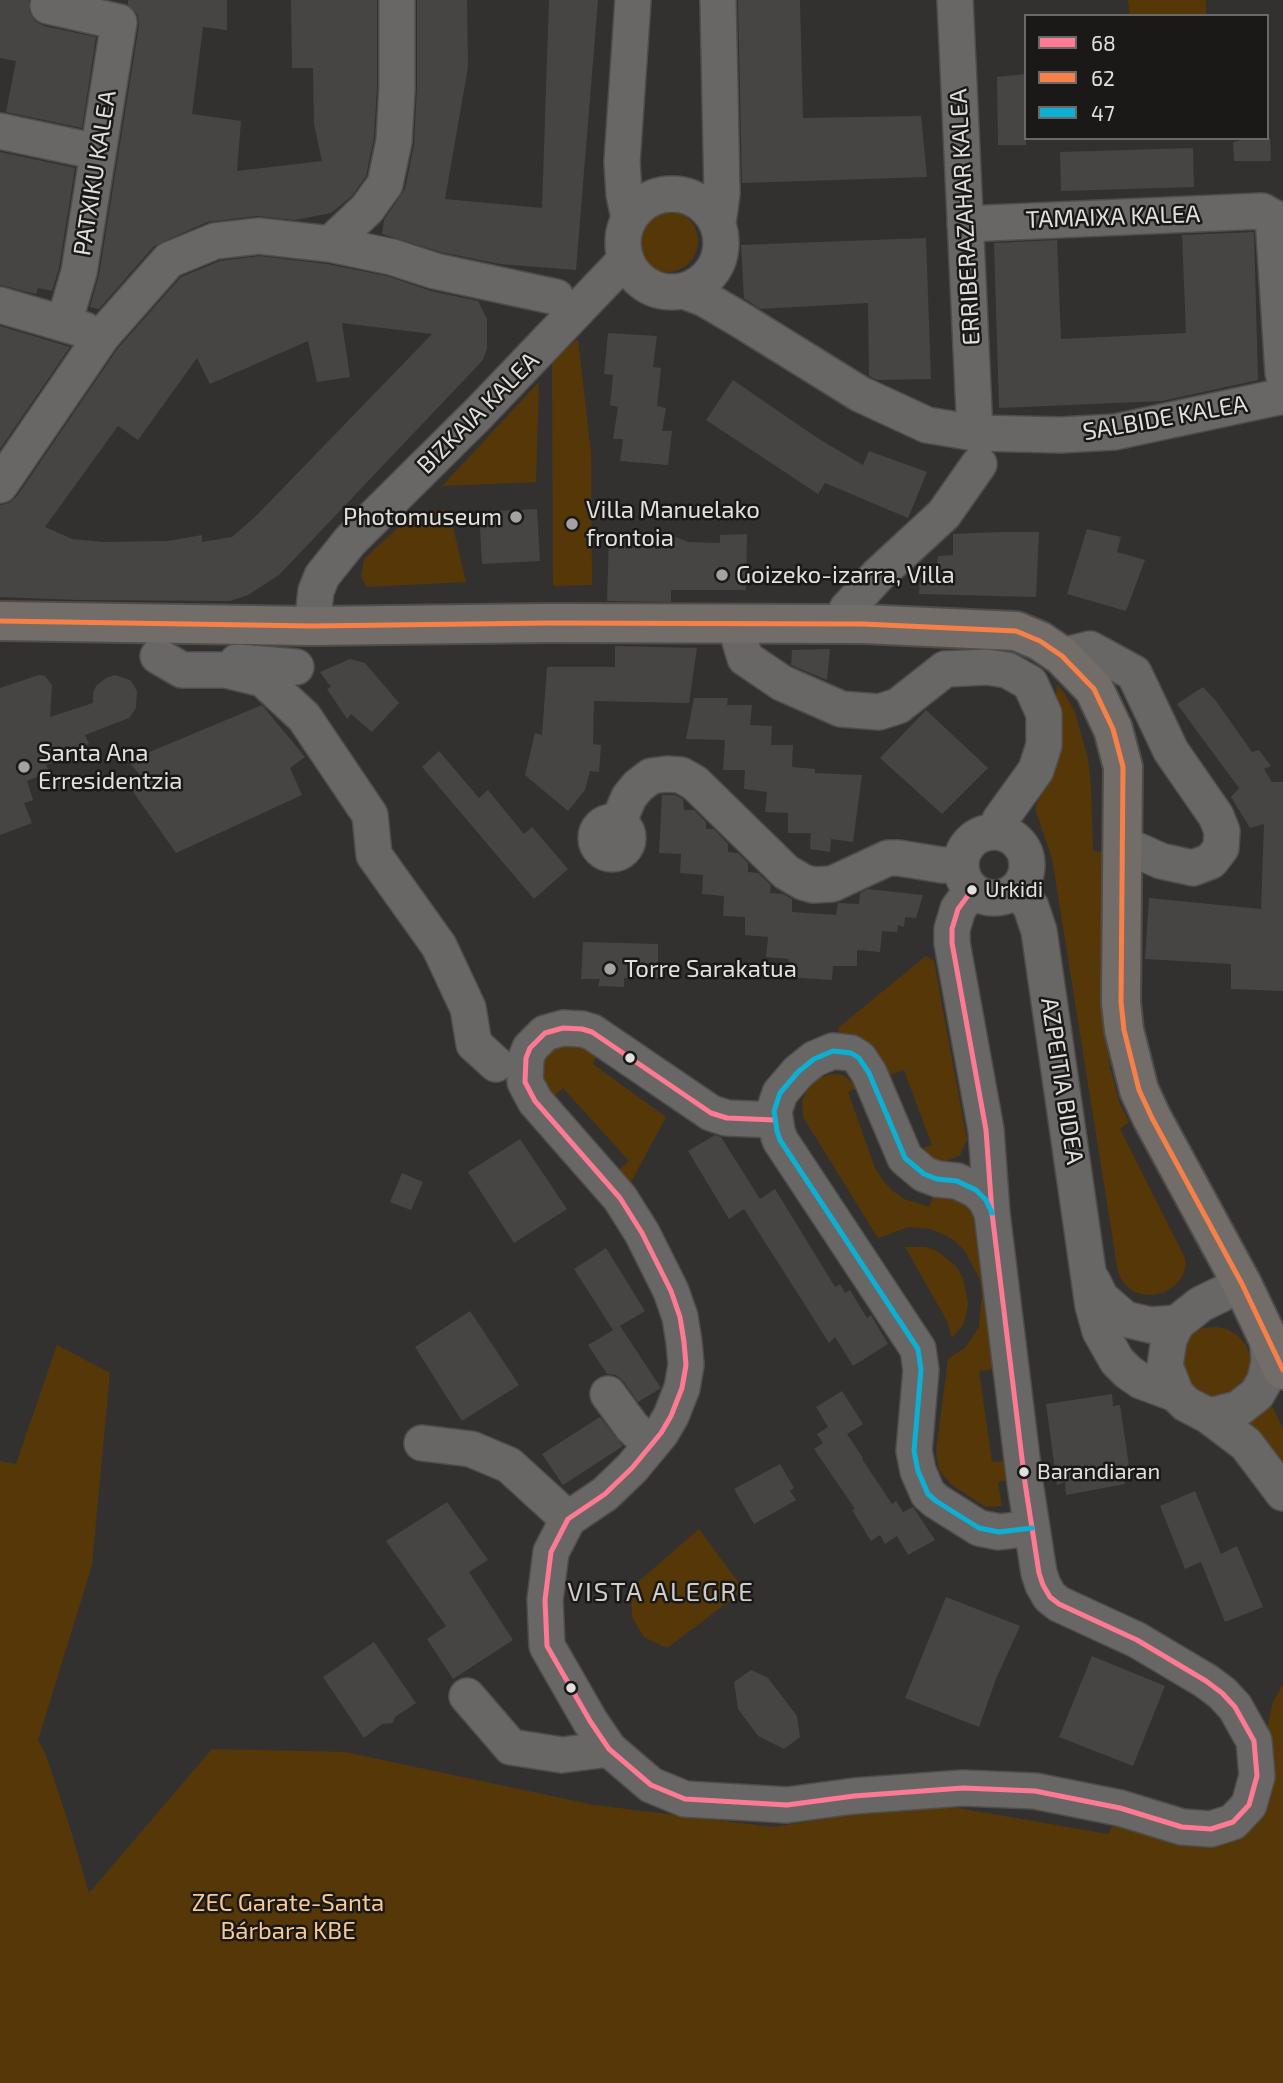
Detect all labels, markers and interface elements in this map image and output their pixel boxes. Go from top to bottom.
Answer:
legend [1024,14,1269,140]
text: 68 [1091,30,1116,55]
text: 62 [1091,65,1115,90]
street label: PATXIKU KALEA [68,88,122,258]
street label: ERRIBERAZAHAR KALEA [944,88,986,346]
text: 47 [1091,100,1115,125]
street label: TAMAIXA KALEA [1025,200,1201,234]
street label: BIZKAIA KALEA [411,346,545,480]
street label: SALBIDE KALEA [1081,389,1249,447]
place label: Villa Manuelako frontoia [586,496,760,552]
place label: Photomuseum [343,503,502,531]
marker: Photomuseum [508,509,524,525]
marker: Villa Manuelako frontoia [564,516,580,532]
place label: Goizeko-izarra, Villa [736,561,955,589]
marker: Goizeko-izarra, Villa [714,567,730,583]
place label: Santa Ana Erresidentzia [38,739,183,795]
marker: Santa Ana Erresidentzia [16,759,32,775]
place label: Urkidi [985,877,1043,903]
marker: Urkidi [965,883,979,897]
place label: Torre Sarakatua [624,955,797,983]
marker: Torre Sarakatua [602,961,618,977]
street label: AZPEITIA BIDEA [1035,996,1089,1166]
unlabelled marker [623,1051,637,1065]
place label: Barandiaran [1037,1459,1160,1485]
marker: Barandiaran [1017,1465,1031,1479]
district label: VISTA ALEGRE [569,1576,753,1608]
unlabelled marker [564,1681,578,1695]
park label: ZEC Garate-Santa Bárbara KBE [192,1889,384,1945]

